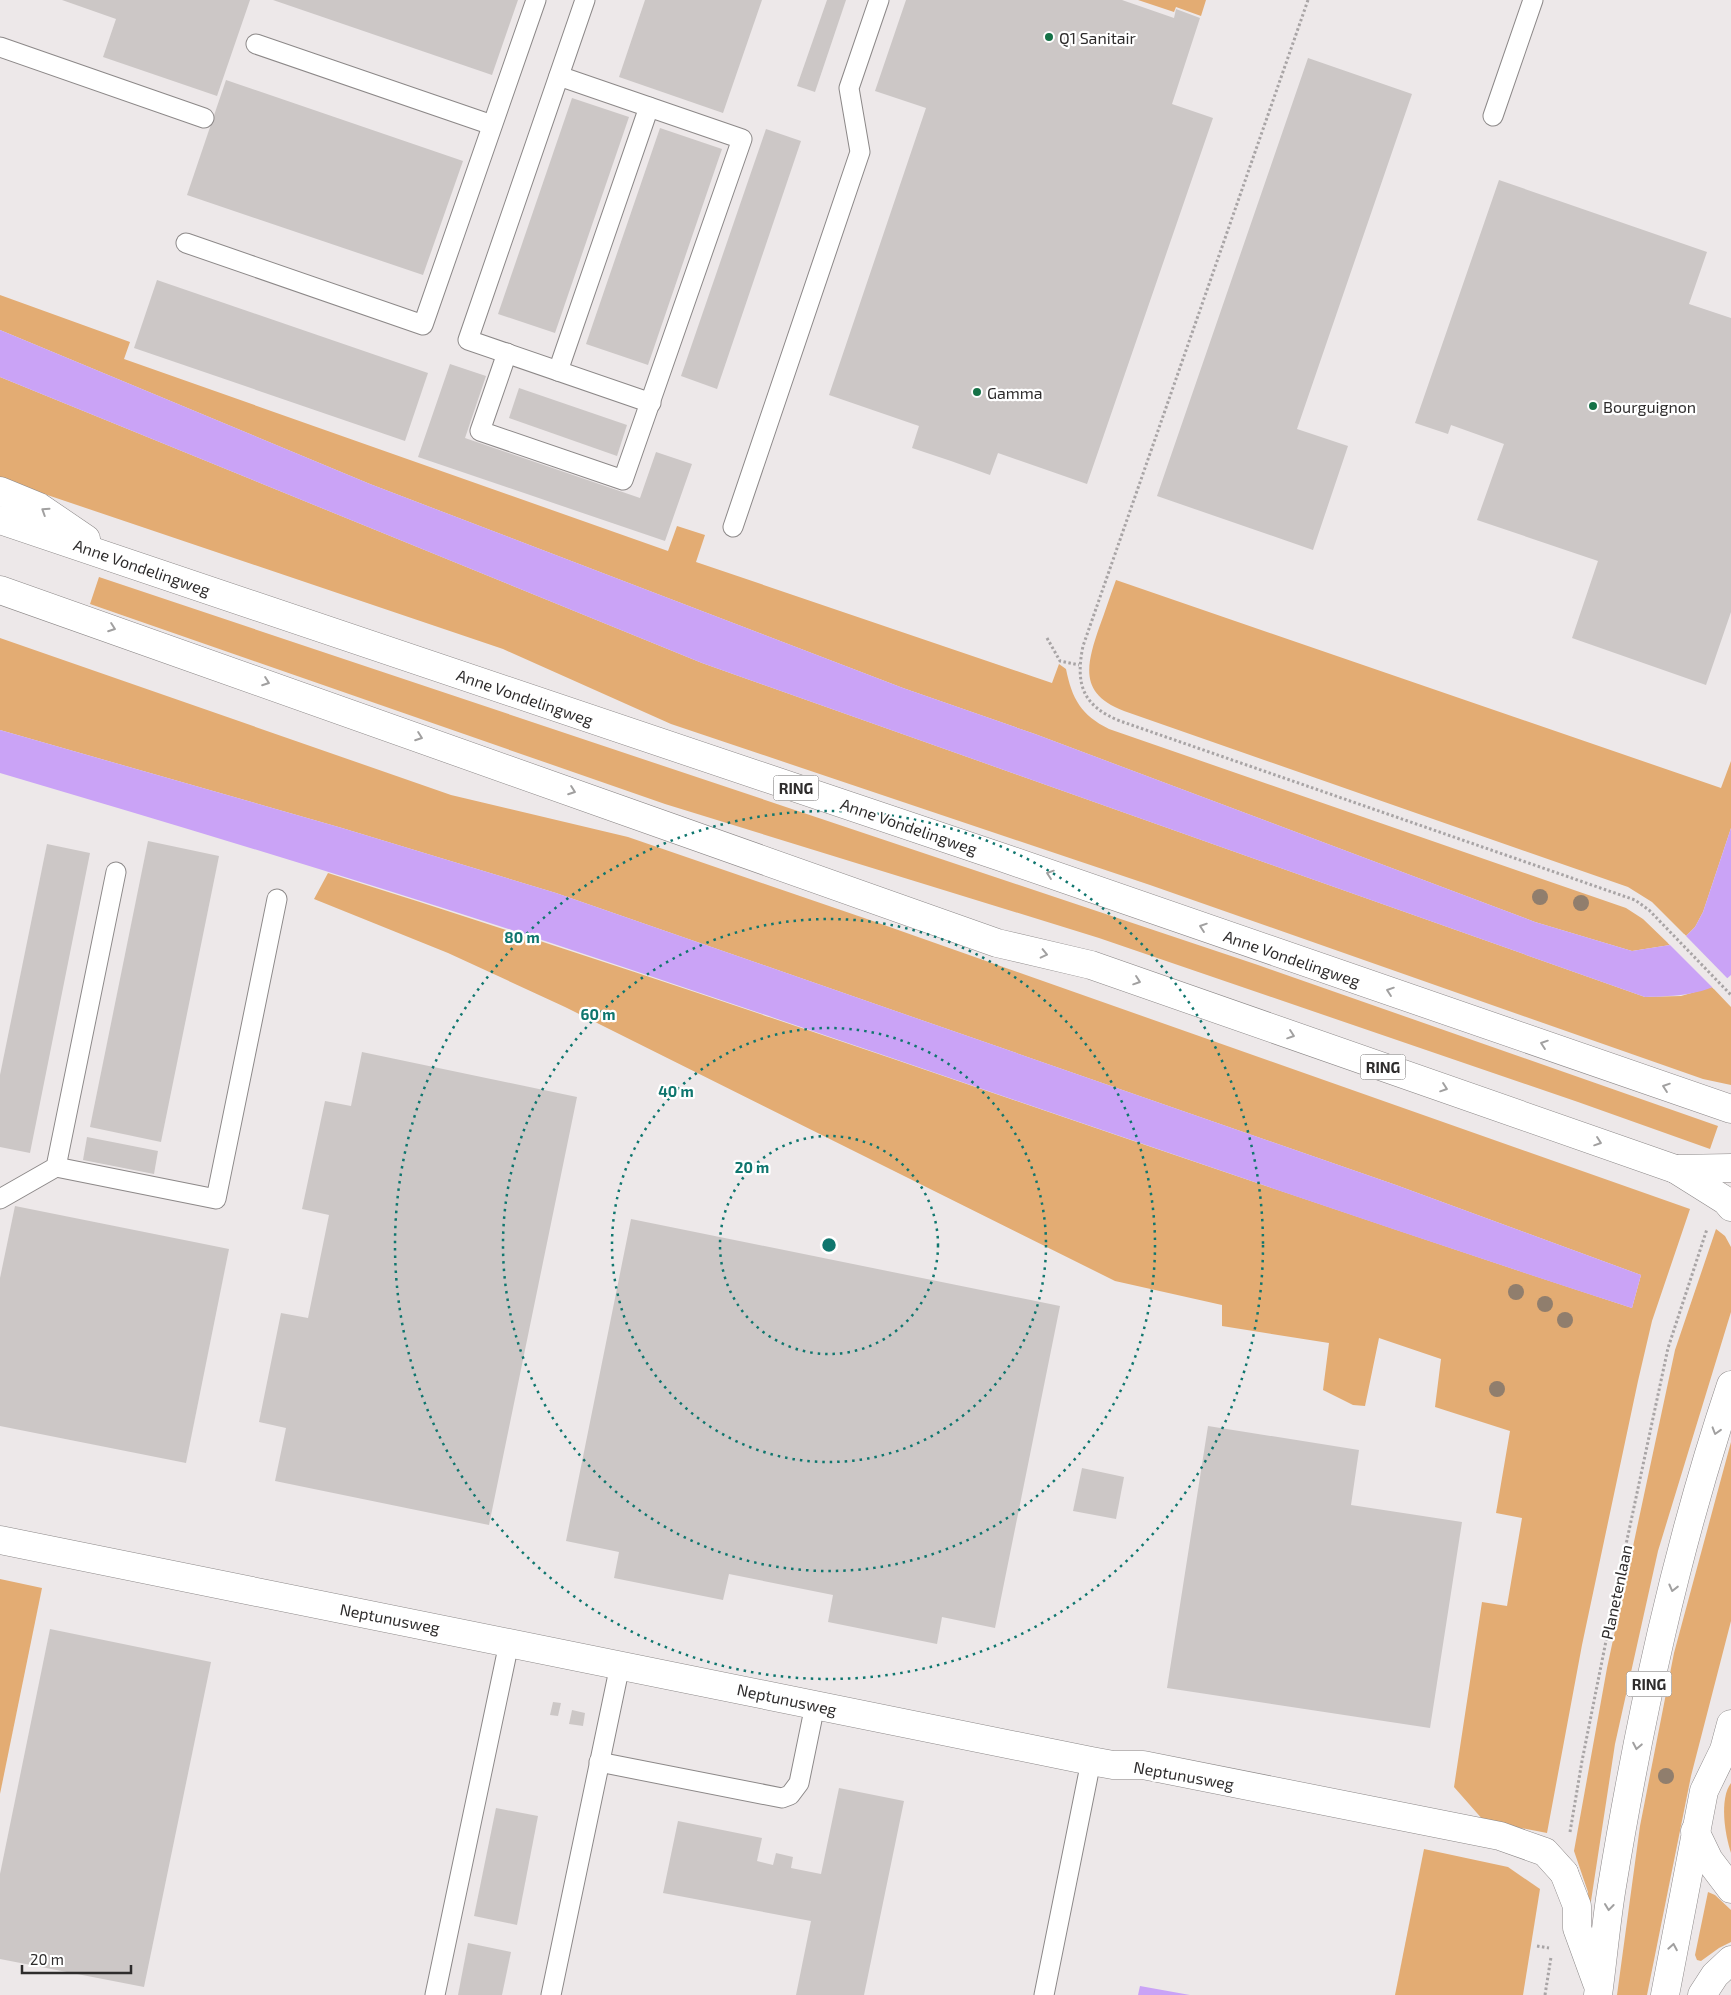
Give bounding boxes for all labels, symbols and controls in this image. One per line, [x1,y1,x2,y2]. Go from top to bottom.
place label: Q1 Sanitair [1059,28,1137,48]
marker: Q1 Sanitair [1043,31,1055,43]
place label: Gamma [987,383,1043,402]
marker: Gamma [971,386,983,398]
place label: Bourguignon [1603,397,1696,416]
marker: Bourguignon [1587,400,1599,412]
one-way arrow [41,508,50,518]
street label: Anne Vondelingweg [71,535,213,599]
one-way arrow [108,622,116,632]
street label: Anne Vondelingweg [454,665,596,729]
one-way arrow [261,676,269,686]
one-way arrow [414,731,422,741]
road number: RING [774,776,818,800]
one-way arrow [567,785,575,795]
street label: Anne Vondelingweg [838,794,980,858]
one-way arrow [1046,870,1055,880]
one-way arrow [1200,923,1208,933]
street label: Anne Vondelingweg [1221,926,1363,990]
text: 80 m [504,928,540,946]
one-way arrow [1039,948,1048,959]
one-way arrow [1133,975,1141,985]
one-way arrow [1386,987,1395,997]
text: 60 m [581,1005,615,1023]
one-way arrow [1286,1029,1295,1039]
one-way arrow [1540,1040,1548,1050]
road number: RING [1360,1054,1406,1080]
text: 40 m [658,1082,694,1100]
one-way arrow [1440,1082,1448,1092]
one-way arrow [1662,1083,1671,1093]
one-way arrow [1593,1136,1601,1146]
text: 20 m [735,1158,769,1176]
centre of rings [820,1236,838,1254]
one-way arrow [1711,1427,1721,1435]
street label: Planetenlaan [1597,1543,1635,1641]
one-way arrow [1668,1584,1679,1593]
street label: Neptunusweg [338,1599,442,1637]
road number: RING [1626,1672,1672,1696]
street label: Neptunusweg [735,1679,839,1719]
one-way arrow [1632,1742,1643,1751]
street label: Neptunusweg [1132,1757,1236,1793]
one-way arrow [1604,1903,1615,1911]
scale bar [22,1942,131,1974]
one-way arrow [1667,1943,1677,1951]
text: 20 m [30,1950,64,1968]

